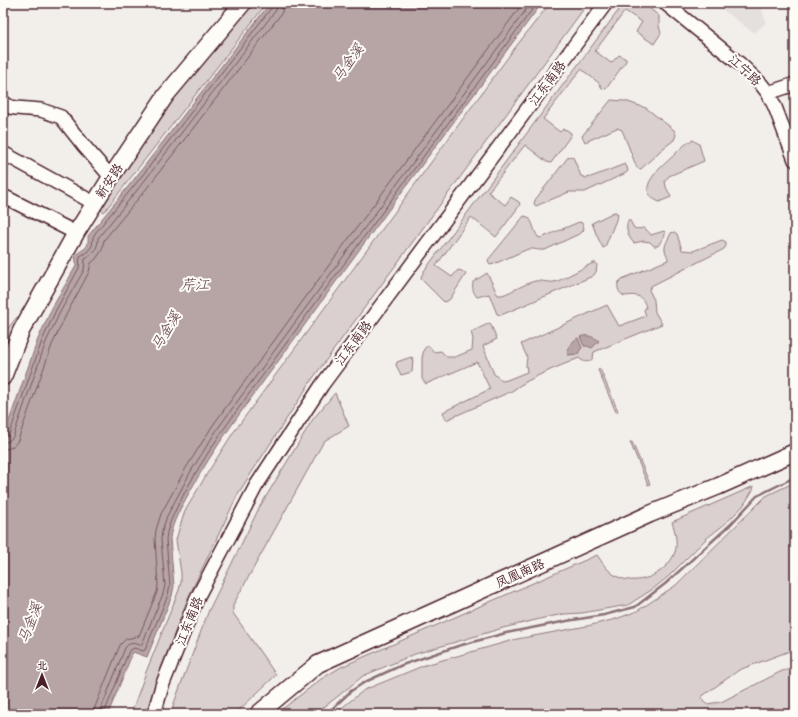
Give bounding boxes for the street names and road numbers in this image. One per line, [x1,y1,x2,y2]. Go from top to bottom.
street label: 江宁路 [726,51,764,89]
street label: 江东南路 [525,58,569,108]
street label: 新安路 [92,161,126,201]
street label: 江东南路 [331,318,375,368]
street label: 凤凰南路 [493,556,547,590]
street label: 江东南路 [172,594,206,648]

